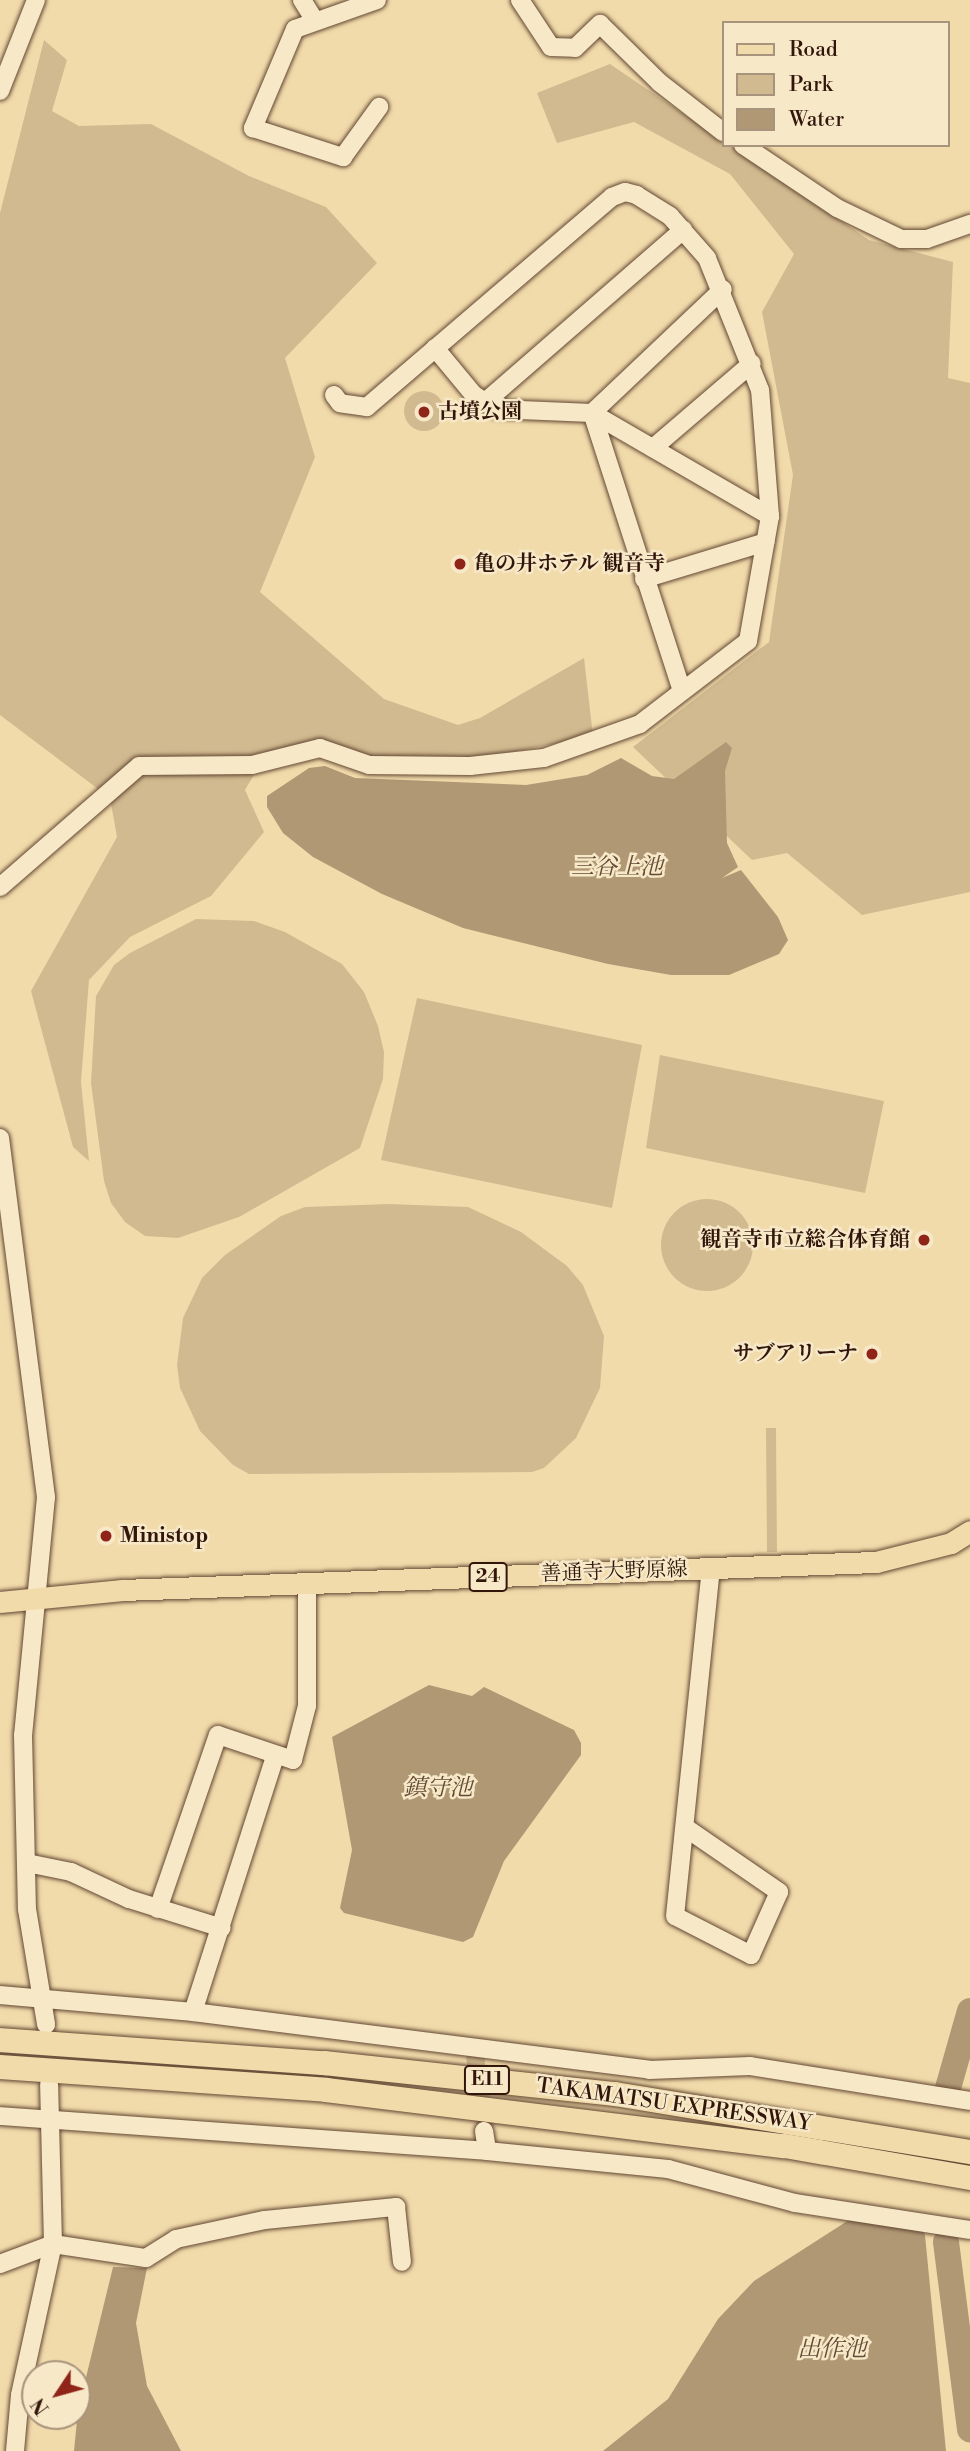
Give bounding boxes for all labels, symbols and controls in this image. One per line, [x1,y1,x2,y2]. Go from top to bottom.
legend [722,21,949,147]
text: Road [789,37,838,63]
text: Park [789,72,833,98]
text: Water [789,107,844,133]
place label: 古墳公園 [438,399,522,425]
marker: 古墳公園 [416,404,432,420]
place label: 亀の井ホテル 観音寺 [474,551,666,577]
marker: 亀の井ホテル 観音寺 [452,556,468,572]
water label: 三谷上池 [571,853,663,881]
place label: 観音寺市立総合体育館 [700,1227,910,1253]
marker: 観音寺市立総合体育館 [916,1232,932,1248]
place label: サブアリーナ [732,1341,858,1367]
marker: サブアリーナ [864,1346,880,1362]
place label: Ministop [120,1523,208,1549]
marker: Ministop [98,1528,114,1544]
street label: 善通寺大野原線 [540,1557,688,1587]
road number: 24 [467,1562,509,1592]
water label: 鎮守池 [404,1774,472,1802]
road number: E11 [462,2064,512,2096]
street label: TAKAMATSU EXPRESSWAY [535,2073,813,2137]
water label: 出作池 [798,2335,866,2363]
north arrow [21,2360,91,2430]
text: N [27,2393,55,2419]

